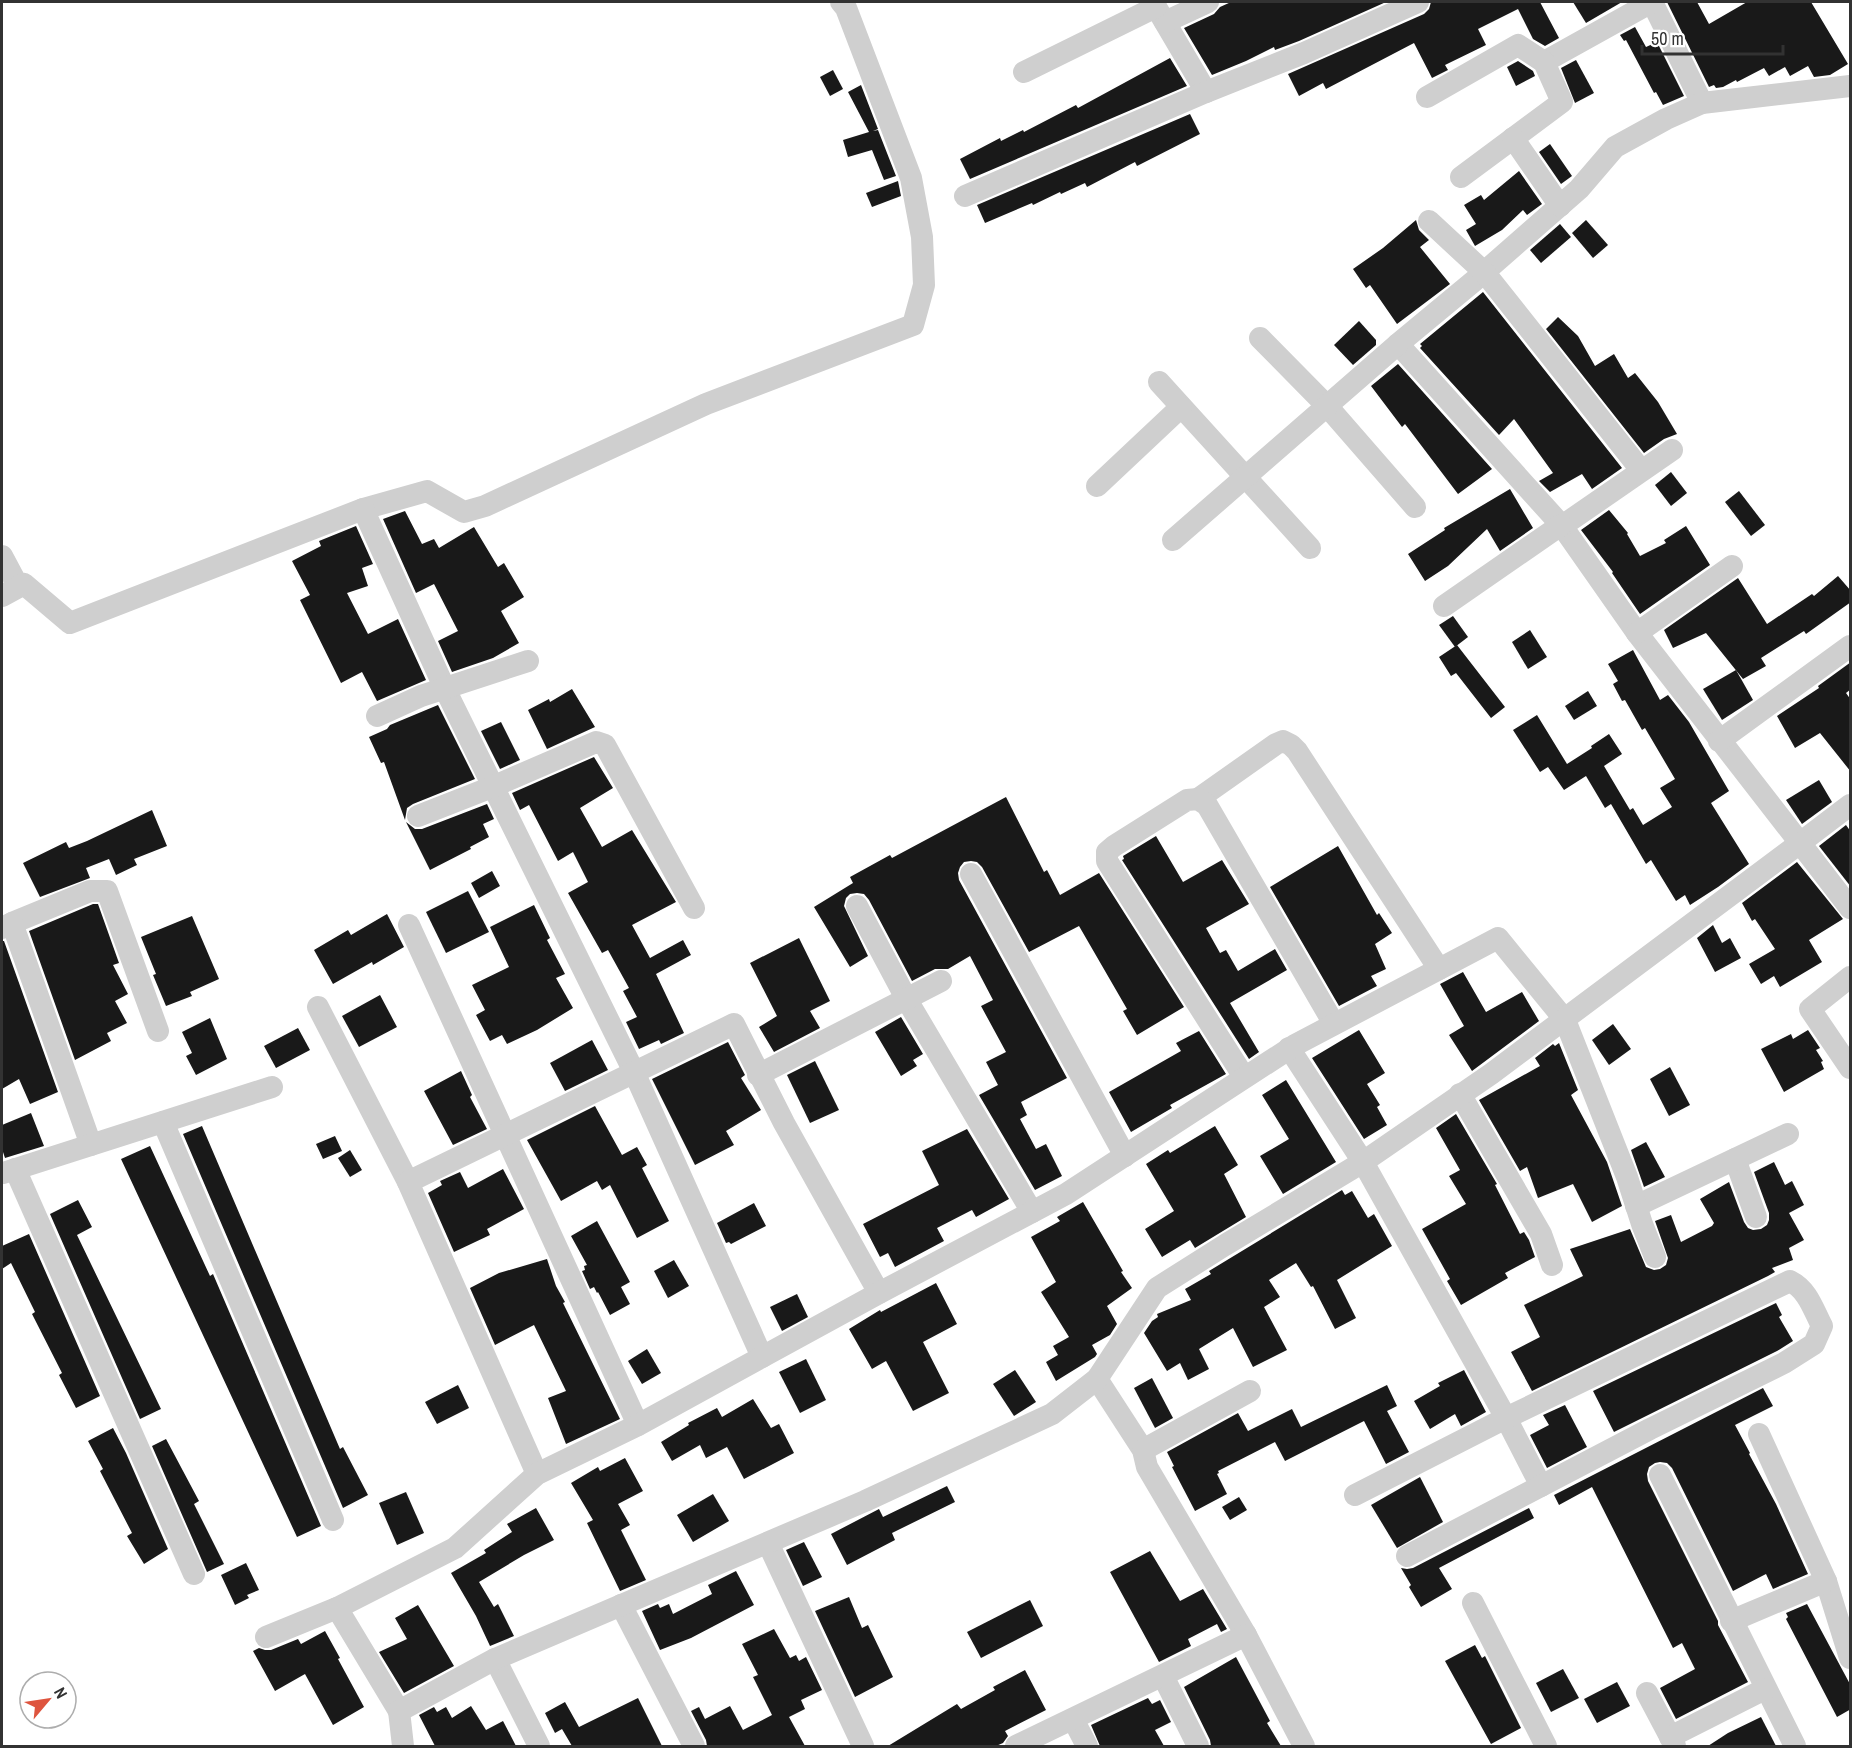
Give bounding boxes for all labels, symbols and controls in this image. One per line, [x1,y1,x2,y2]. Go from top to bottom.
scale bar [1642,18,1783,56]
text: 50 m [1651,26,1684,51]
north arrow [18,1670,78,1730]
text: N [49,1683,73,1702]

